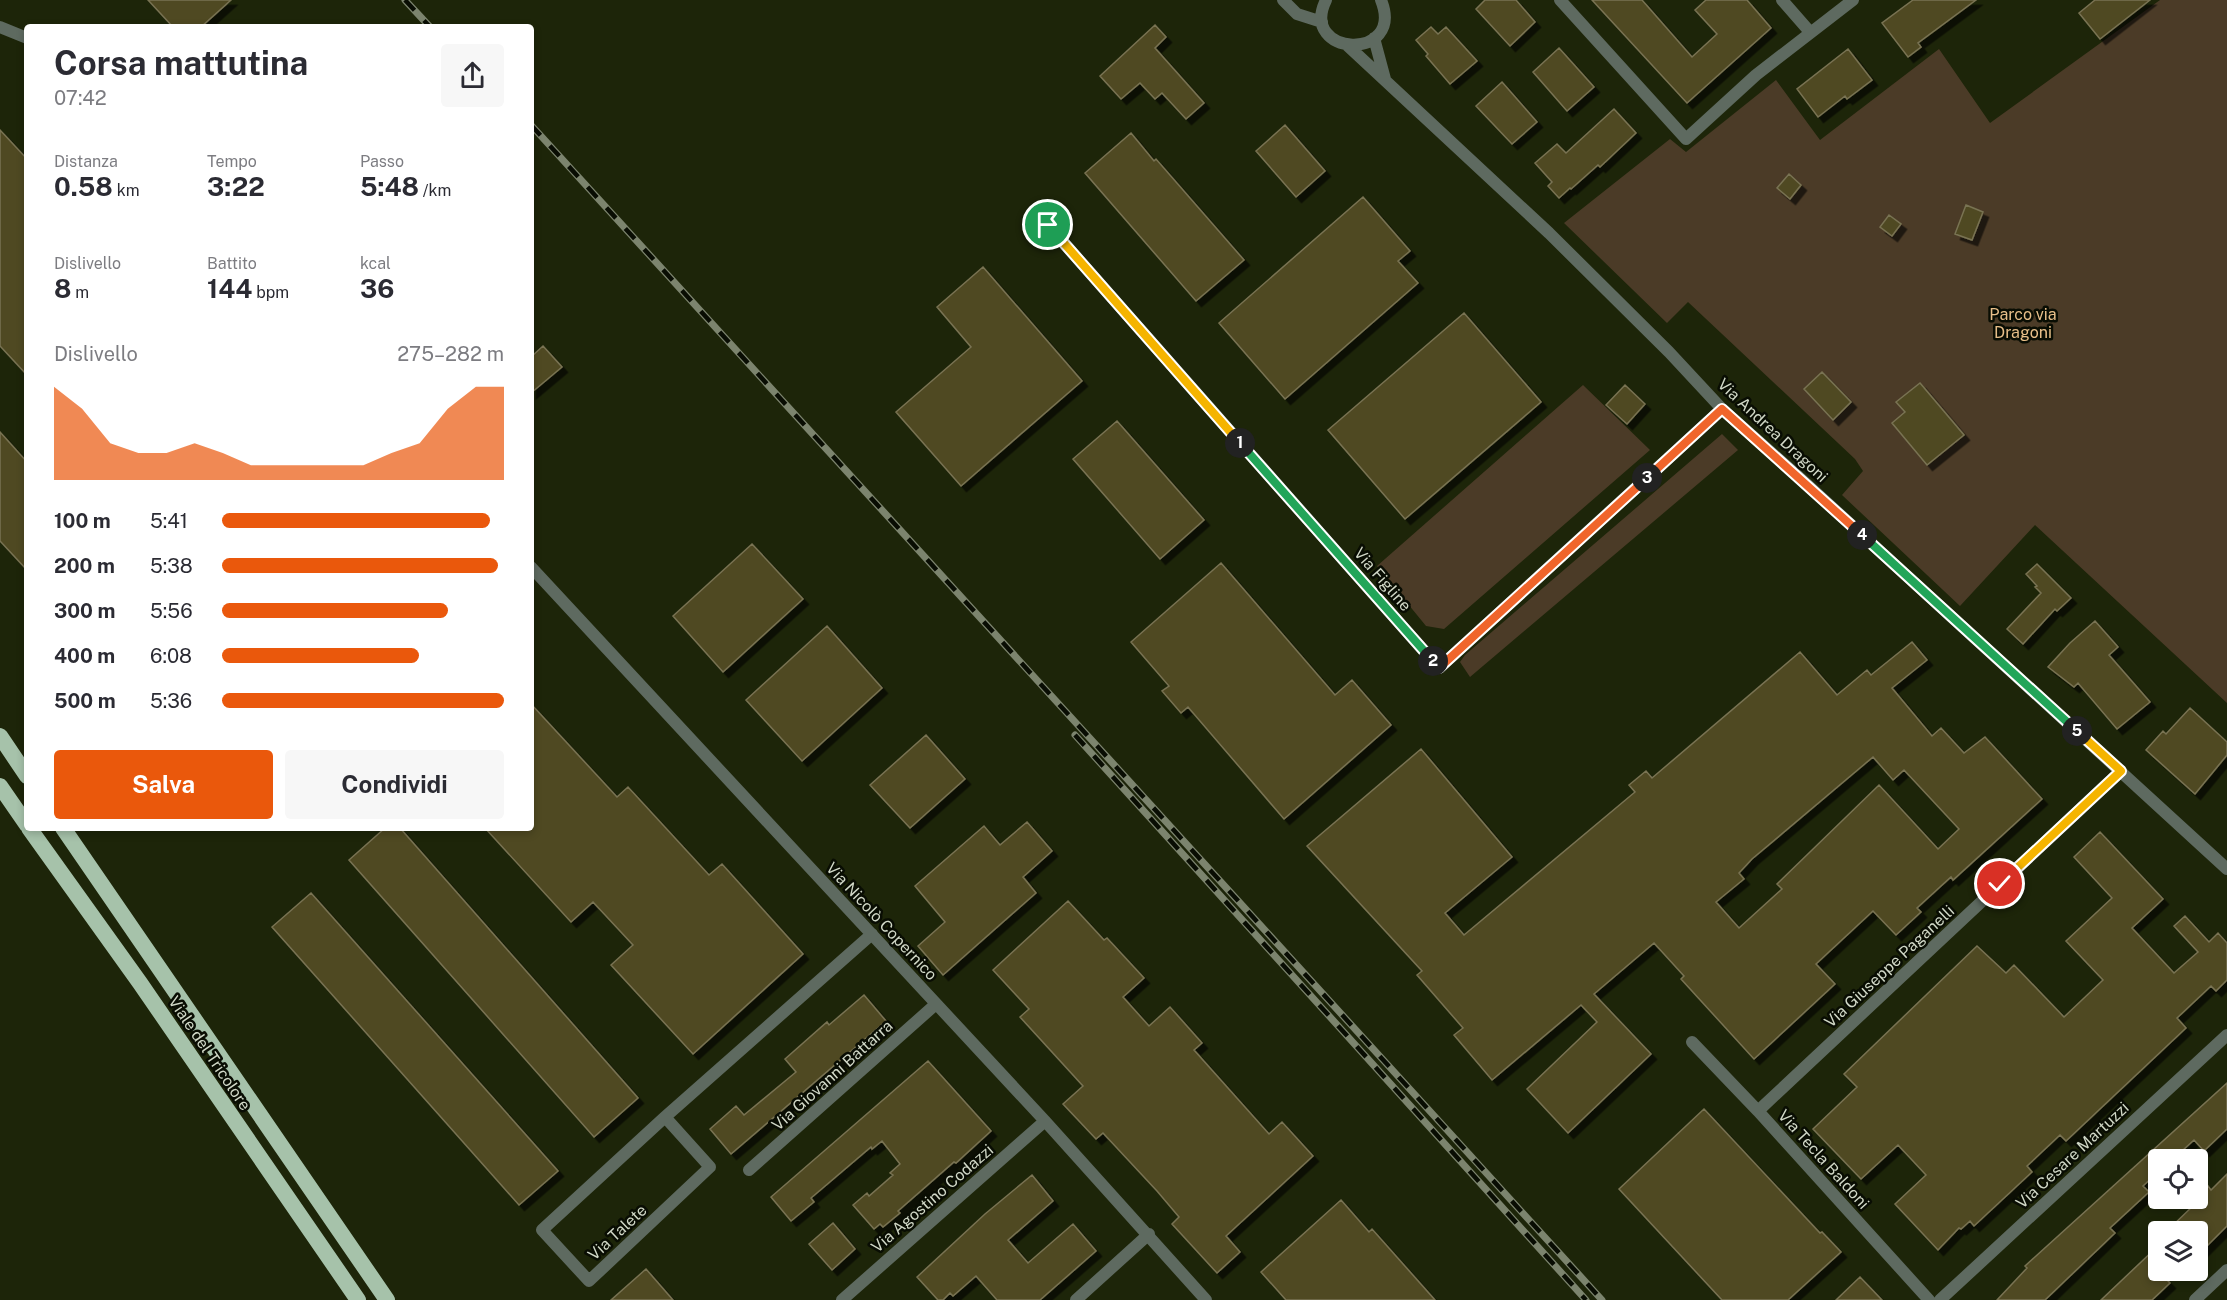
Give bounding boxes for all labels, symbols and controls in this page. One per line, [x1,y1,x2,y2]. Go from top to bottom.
text: Corsa mattutina [54,44,308,82]
button: share [441,44,504,107]
text: 07:42 [54,86,107,110]
text: Distanza [54,152,118,171]
text: Tempo [207,152,257,171]
text: Passo [360,152,404,171]
text: 0.58 [54,171,113,202]
text: 3:22 [207,171,265,202]
text: 5:48 [360,171,419,202]
text: km [113,181,139,200]
text: /km [419,181,451,200]
pin [1022,199,1073,250]
icon: arrive [1031,208,1064,241]
text: Dislivello [54,254,121,273]
text: Battito [207,254,257,273]
text: kcal [360,254,391,273]
text: 8 [54,273,71,304]
text: 144 [207,273,252,304]
text: 36 [360,273,394,304]
text: m [71,283,89,302]
text: bpm [252,283,289,302]
park label: Parco via Dragoni [1989,305,2057,342]
text: Dislivello [54,342,138,366]
text: 275–282 m [397,342,504,366]
street label: Via Andrea Dragoni [1714,375,1832,486]
pin: 1 [1225,428,1255,458]
text: 1 [1237,433,1243,452]
pin: 3 [1632,463,1662,493]
text: 3 [1642,468,1652,487]
text: 100 m [54,509,111,533]
text: 5:41 [150,509,188,533]
pin: 4 [1847,520,1877,550]
text: 4 [1857,525,1867,544]
street label: Via Figline [1350,544,1415,615]
text: 200 m [54,554,115,578]
text: 5:38 [150,554,193,578]
text: 300 m [54,599,115,623]
text: 5:56 [150,599,193,623]
text: 400 m [54,644,115,668]
text: 6:08 [150,644,192,668]
pin: 2 [1418,646,1448,676]
text: 2 [1428,651,1438,670]
text: 500 m [54,689,116,713]
text: 5:36 [150,689,192,713]
pin: 5 [2062,716,2092,746]
text: 5 [2072,721,2082,740]
button: Salva [54,750,273,819]
button: Condividi [285,750,504,819]
street label: Via Nicolò Copernico [822,858,941,984]
pin [1974,858,2025,909]
icon: check [1983,867,2016,900]
street label: Via Giuseppe Paganelli [1820,901,1958,1031]
street label: Viale del Tricolore [164,993,255,1114]
street label: Via Giovanni Battarra [768,1016,897,1135]
street label: Via Cesare Martuzzi [2012,1098,2133,1213]
street label: Via Tecla Baldoni [1774,1106,1873,1213]
street label: Via Agostino Codazzi [867,1140,997,1257]
map controls [2148,1149,2208,1281]
button: locate [2148,1149,2208,1209]
street label: Via Talete [584,1200,651,1264]
button: layers [2148,1221,2208,1281]

